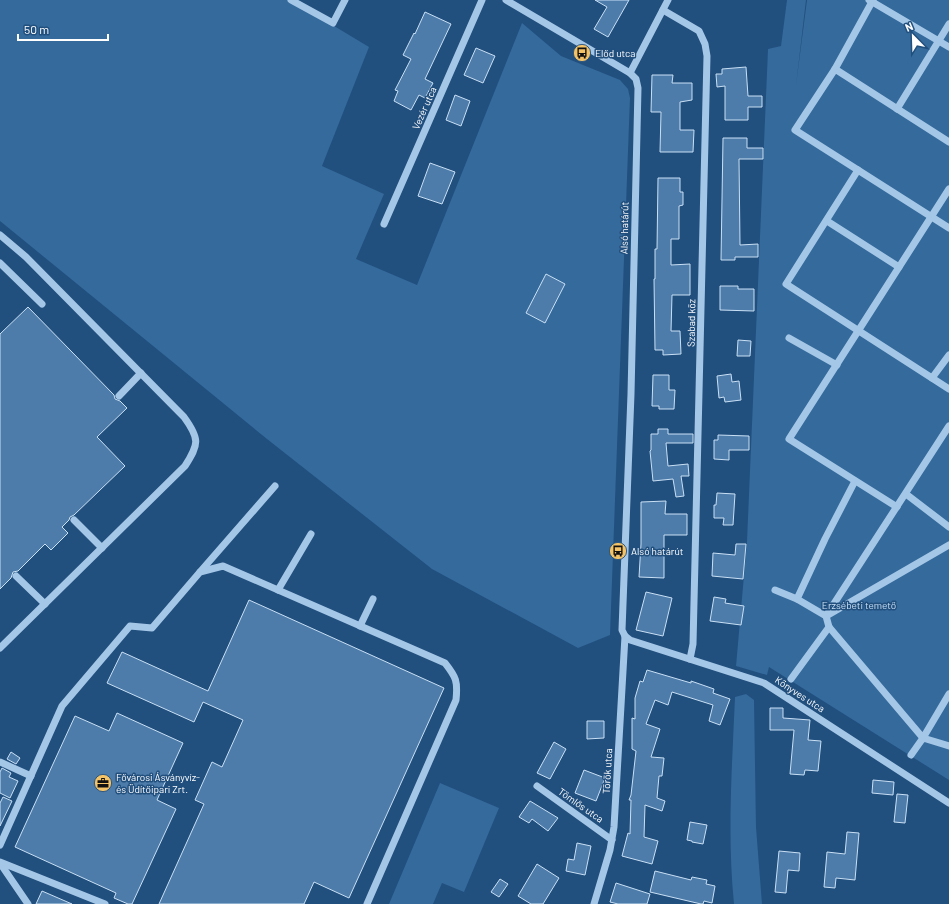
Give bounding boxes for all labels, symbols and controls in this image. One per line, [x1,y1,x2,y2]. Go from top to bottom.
scale bar [18,16,108,42]
north arrow [893,16,933,56]
text: N [903,19,915,34]
text: 50 m [24,22,49,36]
bus stop icon: Előd utca [572,43,592,63]
place label: Előd utca [595,47,635,59]
street label: Vezér utca [409,85,439,131]
street label: Alsó határút [618,201,630,254]
street label: Szabad köz [685,298,697,347]
bus stop icon: Alsó határút [608,541,628,561]
place label: Alsó határút [631,545,684,557]
park label: Erzsébeti temető [822,599,896,611]
street label: Könyves utca [773,673,827,715]
street label: Török utca [600,748,614,794]
place label: Fővárosi Ásványvíz- és Üdítőipari Zrt. [116,771,200,795]
office icon: Fővárosi Ásványvíz- és Üdítőipari Zrt. [93,773,113,793]
street label: Tömlős utca [556,785,606,825]

